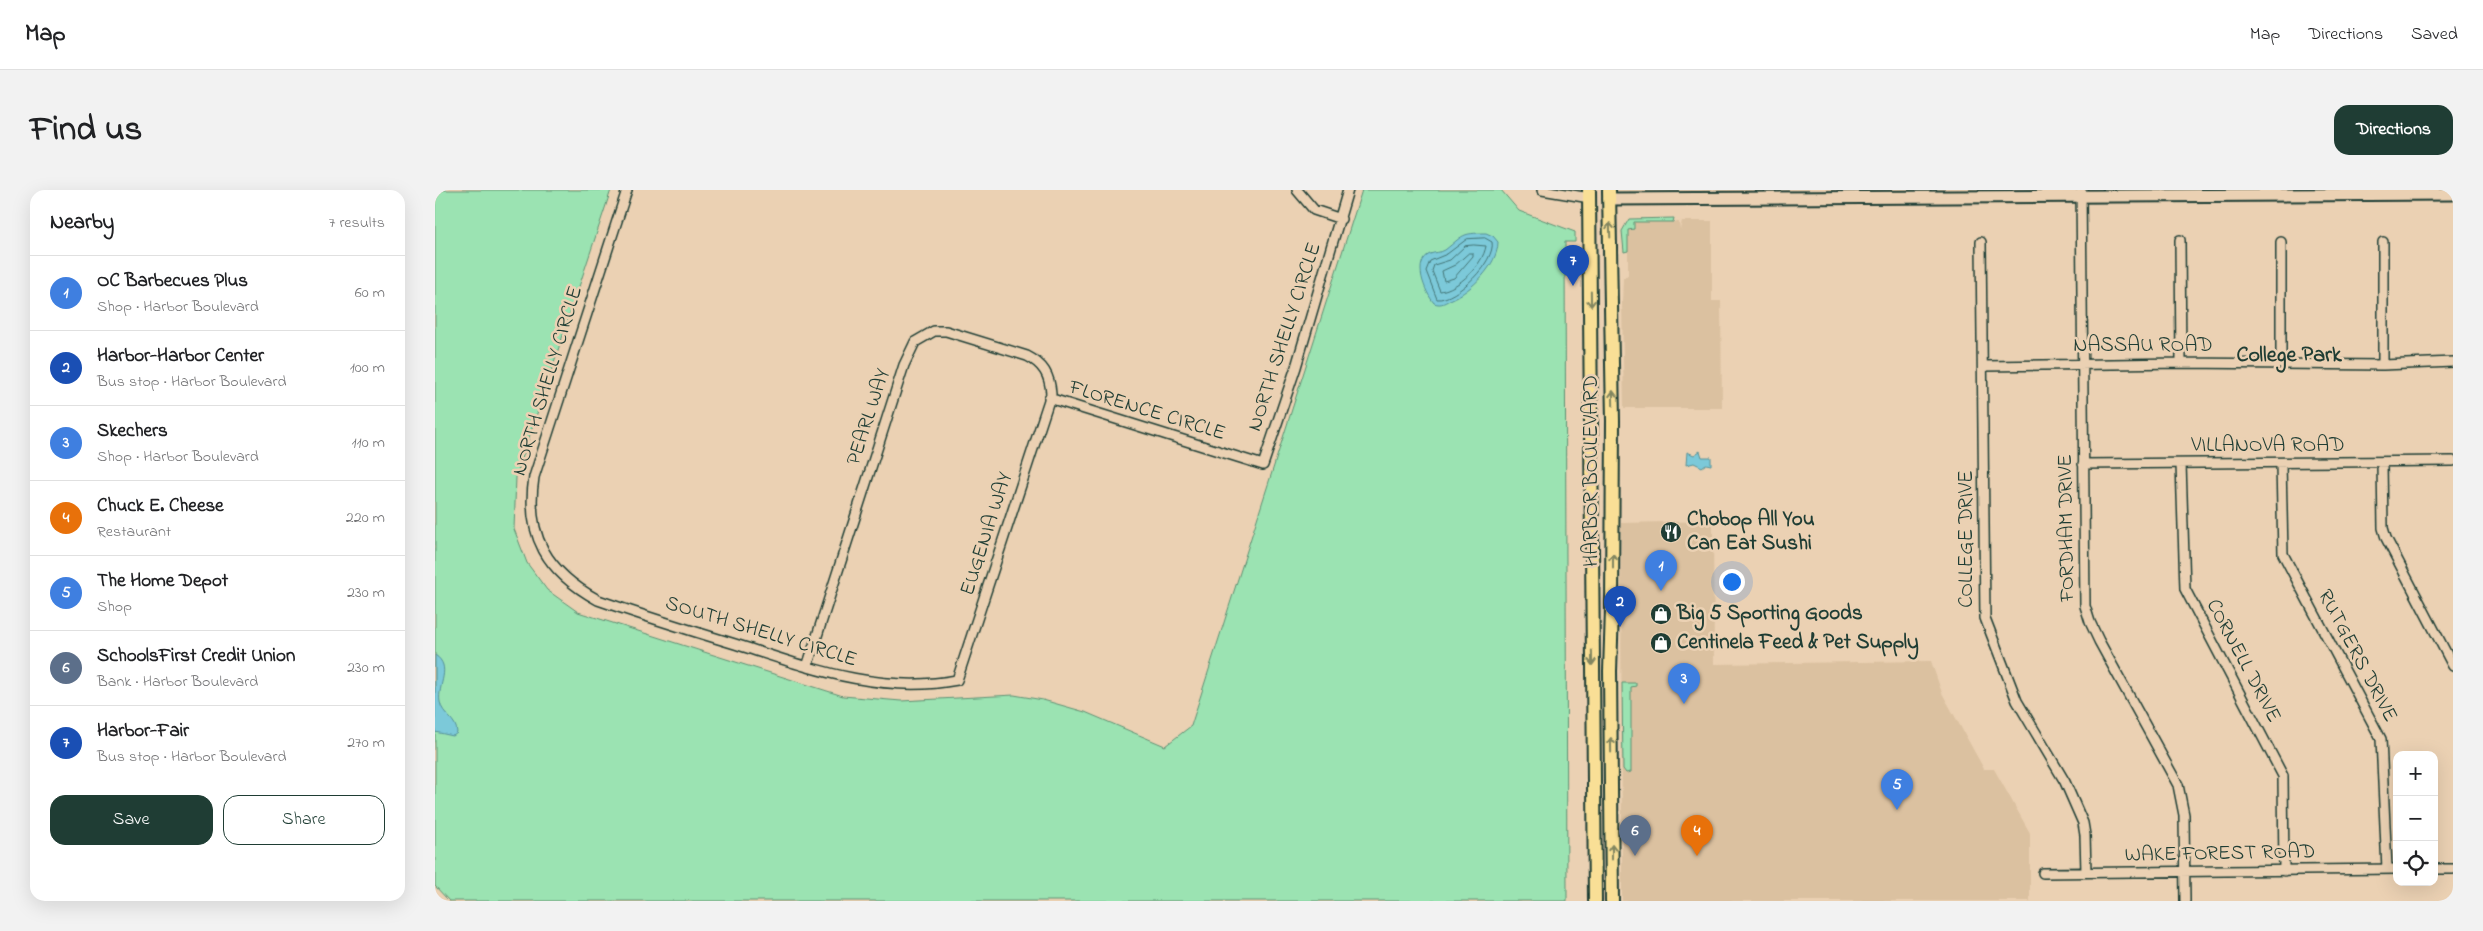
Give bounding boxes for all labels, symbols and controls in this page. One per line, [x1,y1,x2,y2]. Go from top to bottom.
text: Map [25,17,66,52]
text: Map [2250,22,2280,48]
text: Directions [2308,22,2383,48]
text: Saved [2411,22,2458,48]
text: Find us [30,105,142,156]
button: Directions [2334,105,2453,155]
text: Nearby [50,208,114,238]
text: 7 results [329,211,385,235]
one-way arrow [1605,222,1615,238]
street label: NORTH SHELLY CIRCLE [1240,239,1330,435]
pin: 7 [1557,245,1589,286]
text: OC Barbecues Plus [97,268,248,295]
text: 1 [63,281,69,305]
text: 60 m [355,281,385,305]
street label: NORTH SHELLY CIRCLE [505,282,591,480]
one-way arrow [1586,290,1596,307]
text: Shop · Harbor Boulevard [97,295,259,319]
street label: NASSAU ROAD [2073,331,2213,361]
district label: College Park [2236,340,2343,373]
text: Harbor-Harbor Center [97,343,264,370]
text: 2 [62,356,70,380]
text: 100 m [350,356,385,380]
street label: PEARL WAY [839,364,899,469]
text: Bus stop · Harbor Boulevard [97,370,286,394]
street label: FLORENCE CIRCLE [1064,373,1229,449]
street label: HARBOR BOULEVARD [1577,375,1607,567]
one-way arrow [1608,391,1618,407]
text: Skechers [97,418,168,445]
text: 3 [63,431,69,455]
text: 110 m [351,431,385,455]
street label: VILLANOVA ROAD [2190,431,2345,461]
text: Shop · Harbor Boulevard [97,445,259,469]
street label: FORDHAM DRIVE [2051,454,2083,603]
street label: EUGENIA WAY [953,468,1021,600]
street label: COLLEGE DRIVE [1952,470,1982,608]
text: Chuck E. Cheese [97,493,224,520]
place label: Chobop All You Can Eat Sushi [1687,505,1815,559]
text: 4 [63,506,69,530]
text: 220 m [346,506,385,530]
text: Restaurant [97,520,171,544]
restaurant icon: Chobop All You Can Eat Sushi [1659,520,1683,544]
pin: 1 [1645,550,1677,591]
one-way arrow [1608,553,1618,570]
text: The Home Depot [97,568,228,595]
your location [1719,569,1745,595]
text: 5 [61,581,71,605]
text: 230 m [347,581,385,605]
street label: RUTGERS DRIVE [2309,584,2405,728]
pin: 2 [1604,586,1636,627]
street label: SOUTH SHELLY CIRCLE [661,589,861,675]
street label: CORNELL DRIVE [2198,594,2288,728]
text: Shop [97,595,132,619]
place label: Big 5 Sporting Goods [1676,599,1863,631]
shop icon: Big 5 Sporting Goods [1649,602,1673,626]
place label: Centinela Feed & Pet Supply [1677,628,1919,660]
shop icon: Centinela Feed & Pet Supply [1649,631,1673,655]
text: SchoolsFirst Credit Union [97,643,295,670]
one-way arrow [1587,650,1597,666]
text: 6 [62,656,70,680]
text: 230 m [347,656,385,680]
pin: 3 [1668,663,1700,704]
text: Bank · Harbor Boulevard [97,670,258,694]
text: Harbor-Fair [97,718,189,745]
text: 7 [63,731,69,755]
text: 270 m [347,731,385,755]
one-way arrow [1607,737,1616,753]
text: Bus stop · Harbor Boulevard [97,745,286,769]
map controls [2393,751,2438,886]
button: + [2393,751,2438,796]
pin: 5 [1881,769,1913,810]
button: Save [50,795,213,845]
button: Share [223,795,385,845]
button: − [2393,796,2438,841]
pin: 6 [1619,815,1651,856]
pin: 4 [1681,815,1713,856]
street label: WAKE FOREST ROAD [2124,837,2316,871]
button: locate [2393,841,2438,886]
one-way arrow [1607,845,1617,861]

